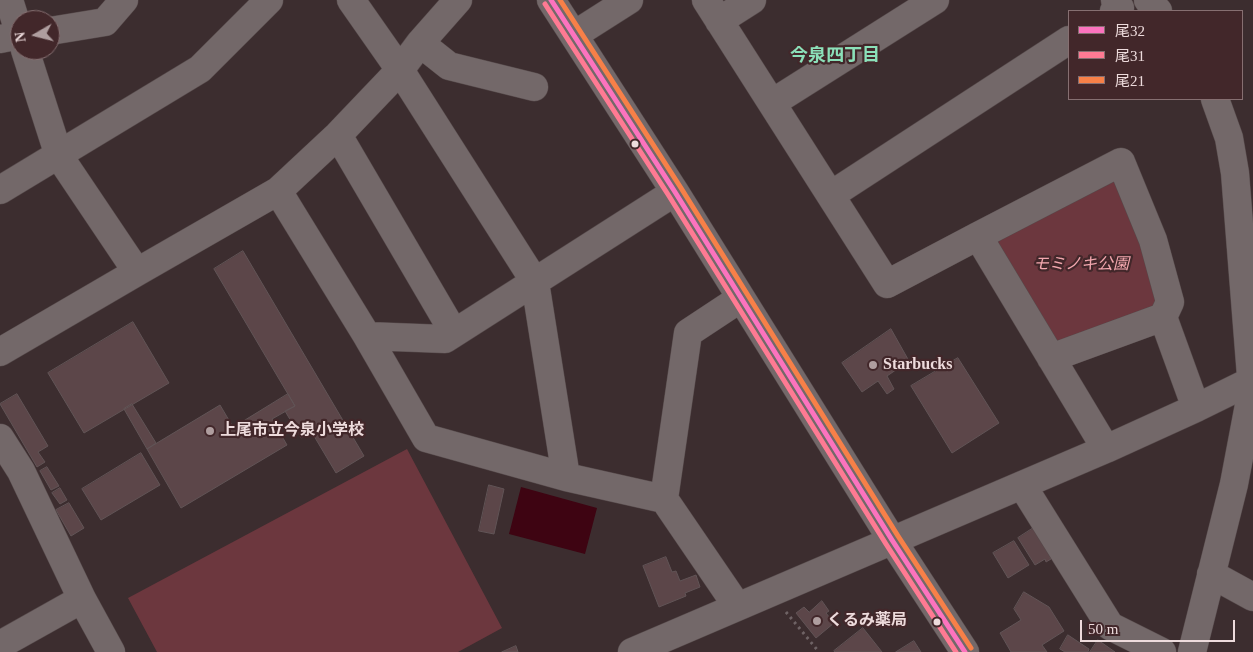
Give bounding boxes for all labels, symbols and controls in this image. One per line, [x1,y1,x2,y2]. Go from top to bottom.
north arrow [10,10,60,60]
legend [1068,10,1243,100]
text: 尾32 [1115,23,1145,39]
text: N [13,31,29,43]
district label: 今泉四丁目 [790,45,880,67]
text: 尾31 [1115,48,1145,64]
text: 尾21 [1115,73,1145,89]
unlabelled marker [630,139,640,149]
park label: モミノキ公園 [1033,255,1129,275]
place label: Starbucks [883,355,952,375]
marker: Starbucks [867,359,879,371]
place label: 上尾市立今泉小学校 [220,421,364,441]
marker: 上尾市立今泉小学校 [204,425,216,437]
scale bar [1083,610,1238,642]
place label: くるみ薬局 [827,611,907,631]
marker: くるみ薬局 [811,615,823,627]
unlabelled marker [932,617,942,627]
text: 50 m [1088,621,1118,637]

